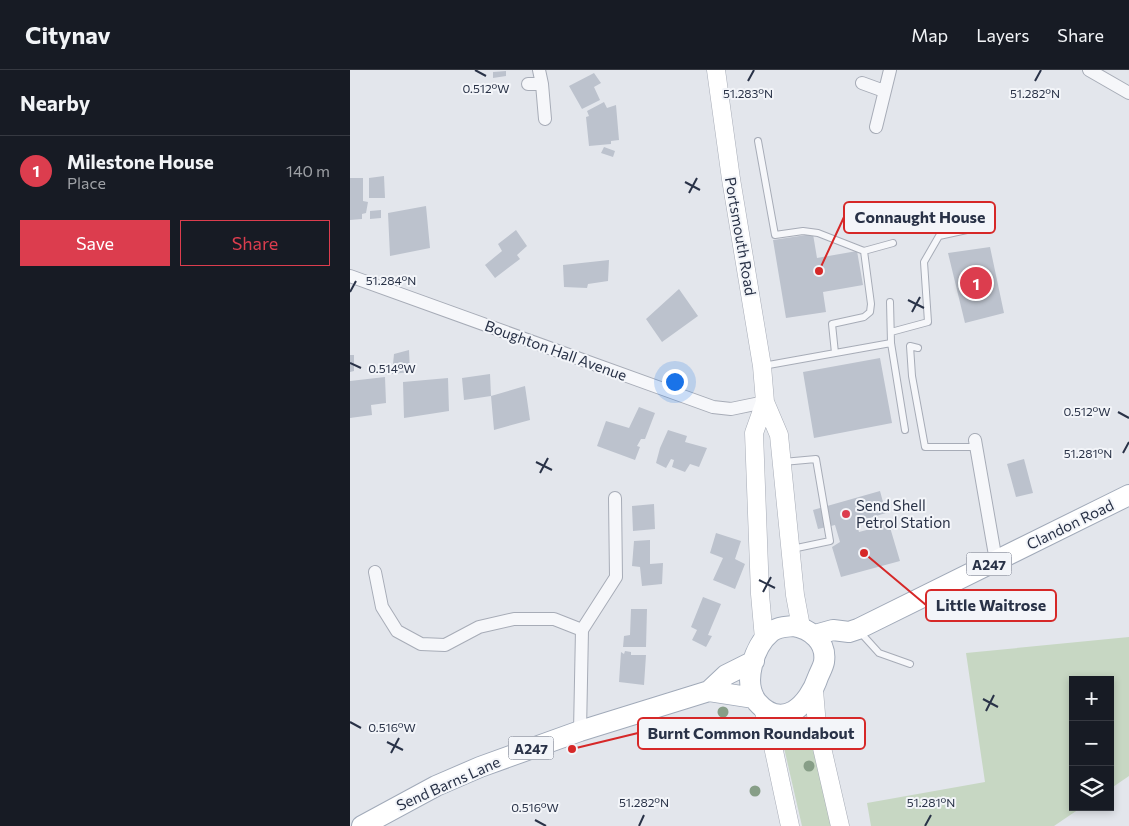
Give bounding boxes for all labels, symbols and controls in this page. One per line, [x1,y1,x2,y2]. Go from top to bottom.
text: Citynav [25,20,111,49]
text: Map [911,24,948,46]
text: Layers [976,24,1029,46]
text: Share [1057,24,1104,46]
text: 0.512°W [462,81,510,95]
text: 51.283°N [723,86,773,100]
text: 51.282°N [1010,86,1060,100]
text: Nearby [20,90,90,115]
text: Milestone House [67,150,214,173]
text: 1 [32,161,40,180]
text: 140 m [286,161,330,180]
text: Place [67,173,106,192]
street label: Portsmouth Road [722,175,760,297]
callout: Connaught House [844,202,995,233]
text: Connaught House [855,207,986,226]
button: Save [20,220,170,266]
button: Share [180,220,330,266]
pin: 1 [960,264,992,302]
text: 51.284°N [366,273,416,287]
street label: Boughton Hall Avenue [483,316,630,384]
text: 0.514°W [368,361,416,375]
your location [662,369,688,395]
text: 0.512°W [1063,404,1111,418]
text: 51.281°N [1064,446,1112,460]
street label: Clandon Road [1024,495,1116,553]
place label: Send Shell Petrol Station [856,496,951,531]
marker: Send Shell Petrol Station [840,508,852,520]
road number: A247 [966,552,1012,576]
callout: Little Waitrose [926,590,1056,621]
text: Little Waitrose [936,595,1046,614]
map controls [1069,676,1114,811]
button: + [1069,676,1114,721]
callout: Burnt Common Roundabout [638,718,865,749]
text: 0.516°W [368,720,416,734]
button: − [1069,721,1114,766]
text: Burnt Common Roundabout [648,723,855,742]
road number: A247 [508,736,554,760]
street label: Send Barns Lane [393,752,503,814]
button: layers [1069,766,1114,811]
text: 51.282°N [619,795,669,809]
text: 51.281°N [907,795,955,809]
text: 0.516°W [511,800,559,814]

